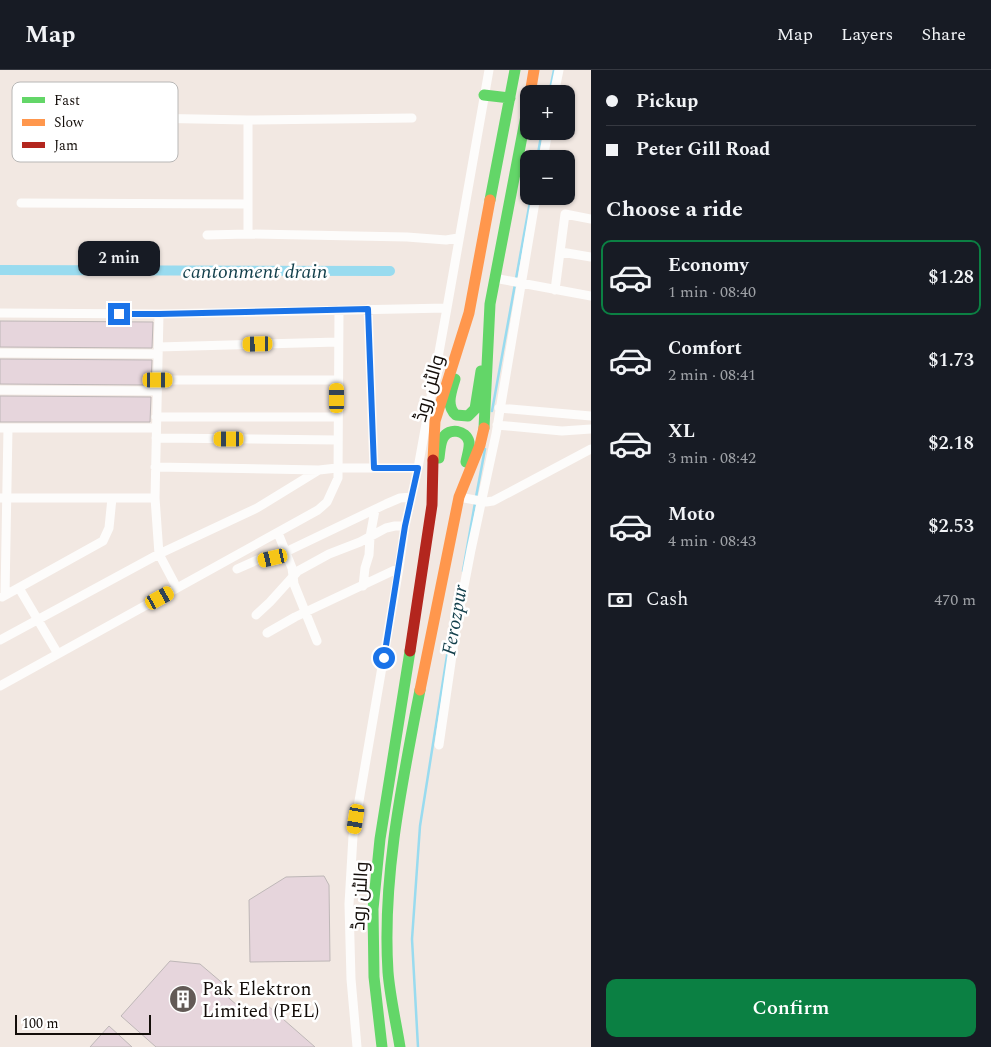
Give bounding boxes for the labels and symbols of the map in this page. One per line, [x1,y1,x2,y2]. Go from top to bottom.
legend [12,82,178,162]
text: Fast [54,90,80,111]
text: Slow [54,112,84,133]
text: Jam [54,135,78,156]
callout: 2 min [78,242,160,276]
water label: cantonment drain [182,257,328,287]
route end [108,303,130,325]
car [242,336,273,352]
street label: والٹن روڈ [406,351,453,425]
car [143,373,173,388]
car [329,383,344,413]
car [214,432,244,447]
car [256,547,289,569]
water label: Ferozpur [434,581,476,658]
car [143,584,176,612]
route start [373,647,395,669]
car [346,803,365,835]
street label: والٹن روڈ [344,861,377,931]
place label: Pak Elektron Limited (PEL) [202,975,319,1026]
building icon: Pak Elektron Limited (PEL) [168,984,198,1014]
scale bar [15,1012,151,1035]

